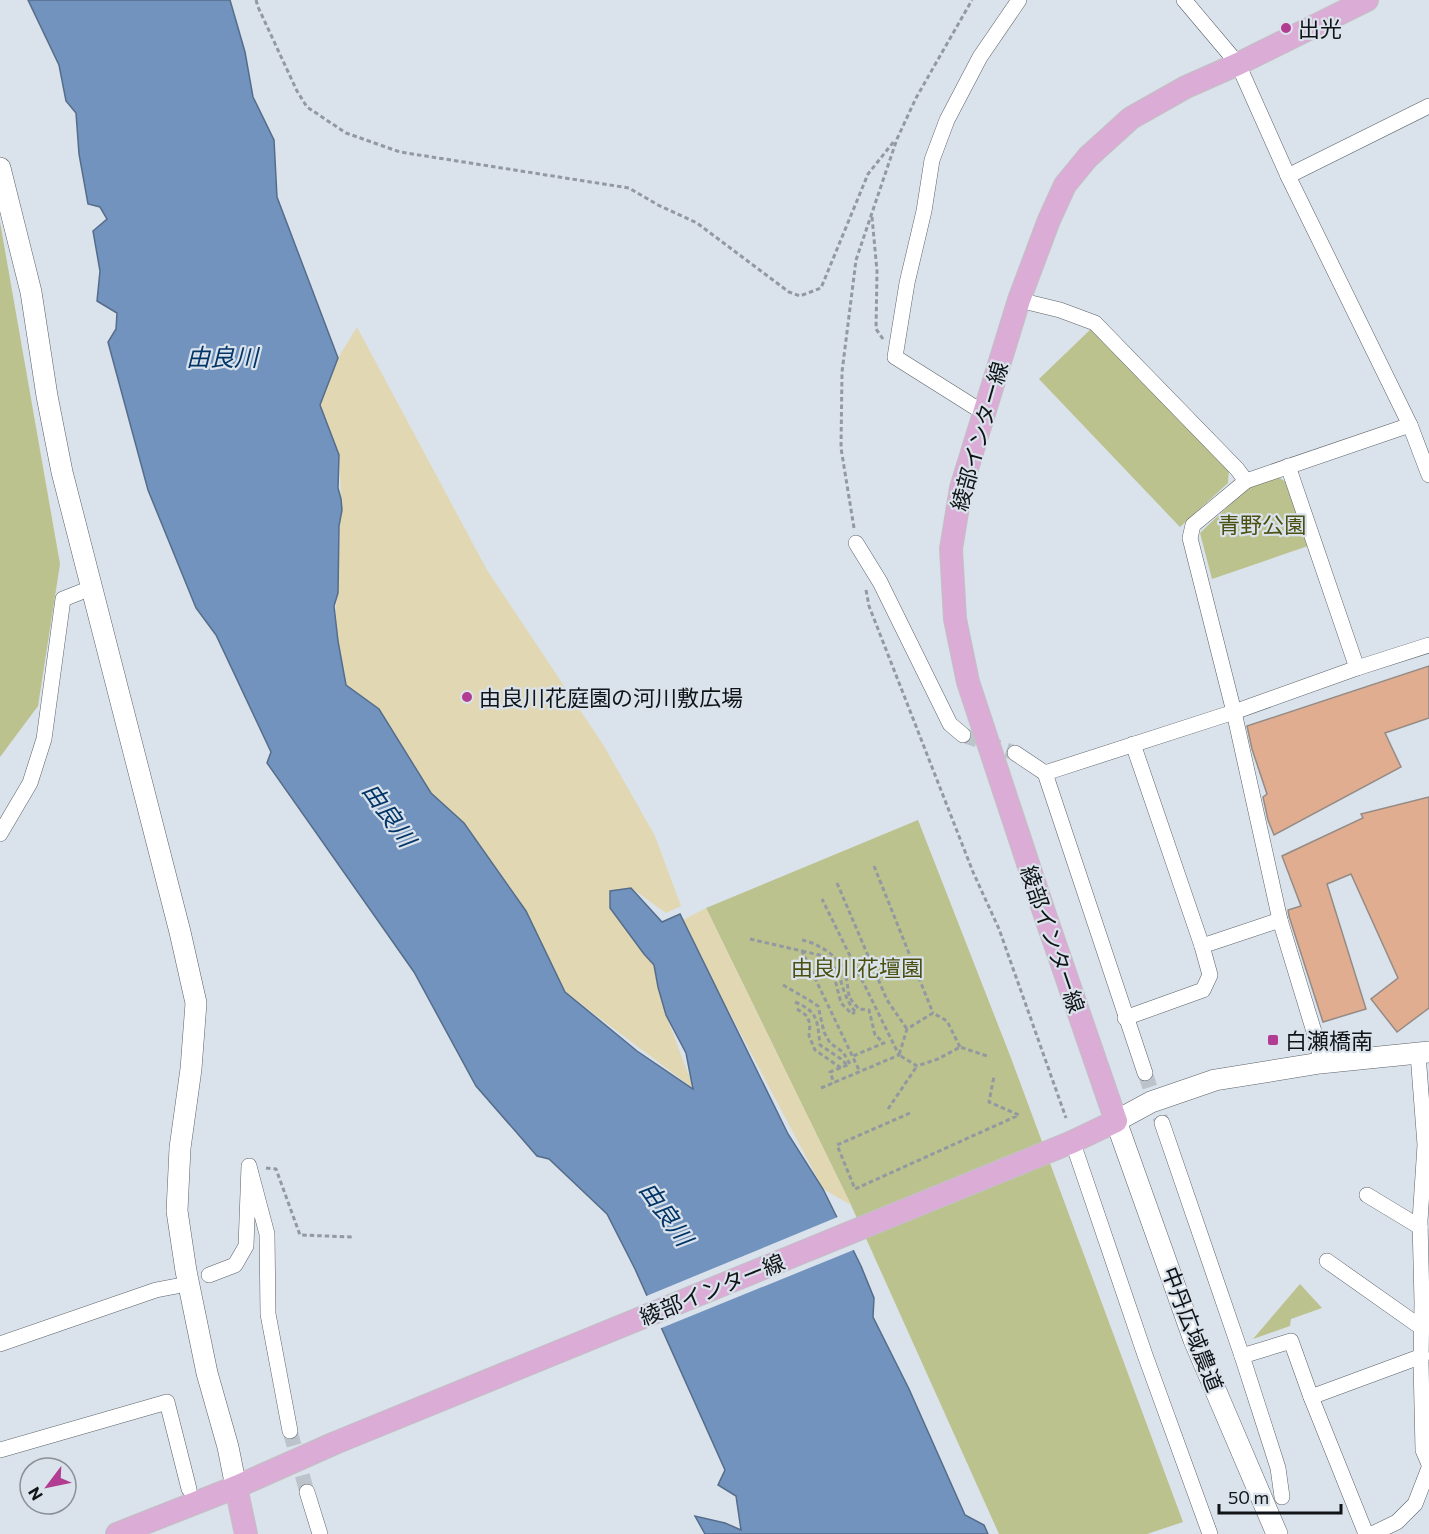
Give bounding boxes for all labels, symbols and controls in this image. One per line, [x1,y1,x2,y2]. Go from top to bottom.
place label: 出光 [1298,15,1342,42]
marker: 出光 [1279,21,1293,35]
water label: 由良川 [186,342,261,371]
street label: 綾部インター線 [945,358,1013,514]
park label: 青野公園 [1218,511,1306,538]
place label: 由良川花庭園の河川敷広場 [479,684,743,711]
marker: 由良川花庭園の河川敷広場 [460,690,474,704]
water label: 由良川 [357,776,424,854]
street label: 綾部インター線 [1015,862,1091,1016]
park label: 由良川花壇園 [791,954,923,981]
place label: 白瀬橋南 [1285,1027,1373,1054]
marker: 白瀬橋南 [1266,1033,1280,1047]
water label: 由良川 [634,1175,701,1253]
street label: 綾部インター線 [636,1248,788,1330]
street label: 中丹広域農道 [1157,1263,1229,1395]
north arrow [18,1456,78,1516]
scale bar [1219,1477,1340,1515]
text: N [24,1484,46,1504]
text: 50 m [1228,1486,1269,1508]

